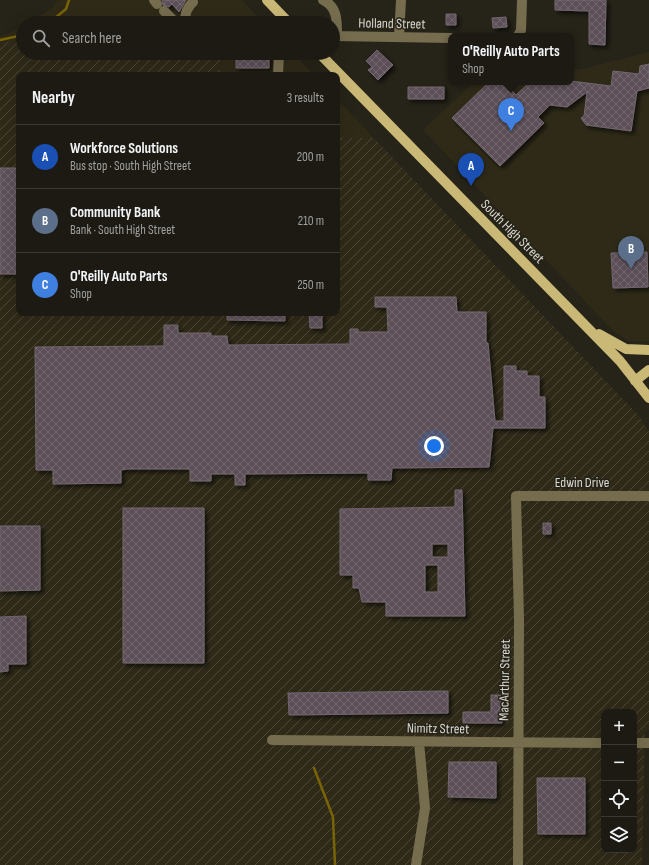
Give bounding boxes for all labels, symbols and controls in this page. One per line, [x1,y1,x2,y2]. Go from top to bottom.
street label: Holland Street [358,14,426,33]
search box [16,16,340,60]
icon: search [30,27,52,49]
text: Search here [62,29,122,48]
popup [448,33,574,85]
text: O'Reilly Auto Parts [462,42,560,61]
text: Shop [462,61,484,77]
text: Nearby [32,88,75,108]
text: 3 results [287,90,324,106]
pin: C [498,98,524,131]
text: Workforce Solutions [70,139,178,158]
text: A [42,149,48,165]
text: 200 m [297,149,324,165]
pin: A [458,153,484,186]
text: Bus stop · South High Street [70,158,191,174]
street label: South High Street [477,196,548,267]
text: Community Bank [70,203,160,222]
text: B [42,213,48,229]
text: 210 m [298,213,324,229]
text: Bank · South High Street [70,222,175,238]
pin: B [618,236,644,269]
text: O'Reilly Auto Parts [70,267,168,286]
text: C [42,277,48,293]
text: 250 m [297,277,324,293]
text: Shop [70,286,92,302]
your location [424,436,444,456]
street label: Edwin Drive [555,474,609,491]
street label: MacArthur Street [495,639,514,721]
map controls [601,709,637,853]
button: + [601,709,637,745]
street label: Nimitz Street [407,719,469,738]
button: − [601,745,637,781]
button: locate [601,781,637,817]
button: layers [601,817,637,853]

